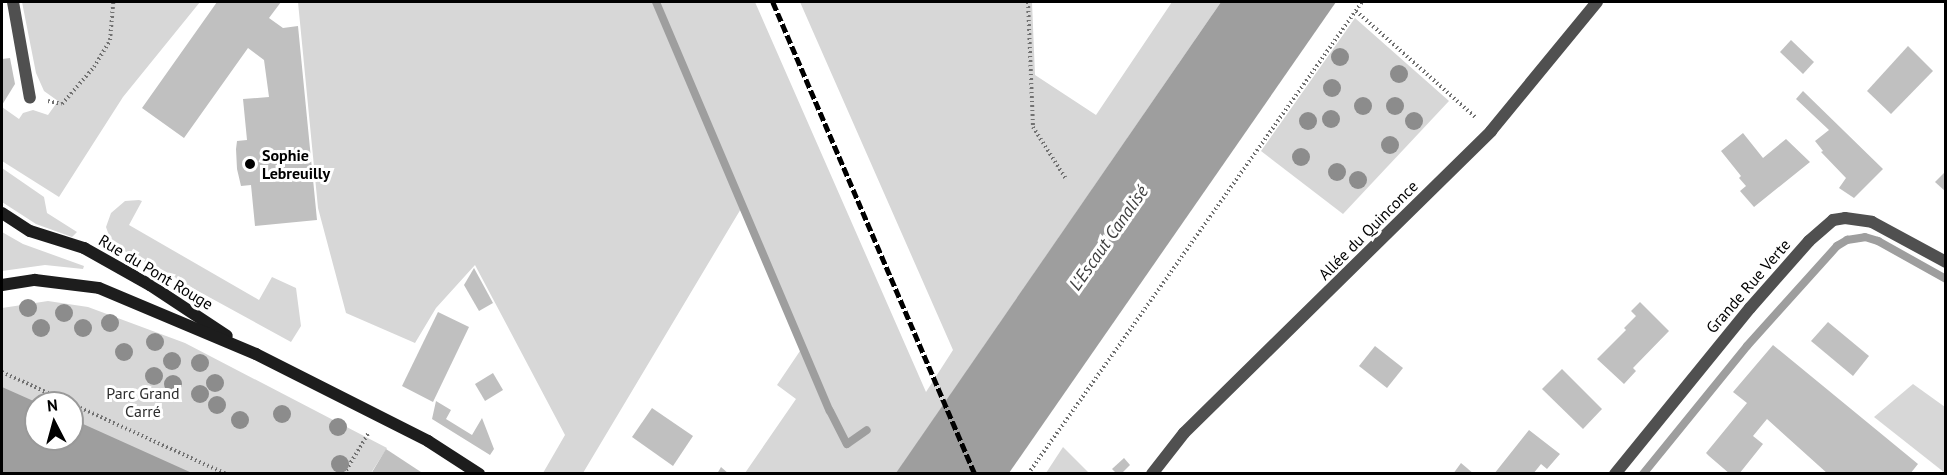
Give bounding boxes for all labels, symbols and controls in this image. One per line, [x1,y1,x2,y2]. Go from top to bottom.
place label: Sophie Lebreuilly [262,145,330,183]
marker: Sophie Lebreuilly [243,157,257,171]
street label: Allée du Quinconce [1314,176,1422,284]
water label: L'Escaut Canalisé [1065,181,1153,295]
street label: Rue du Pont Rouge [95,230,217,314]
street label: Grande Rue Verte [1702,235,1794,337]
park label: Parc Grand Carré [106,383,180,421]
north arrow [24,391,84,451]
text: N [46,395,59,416]

